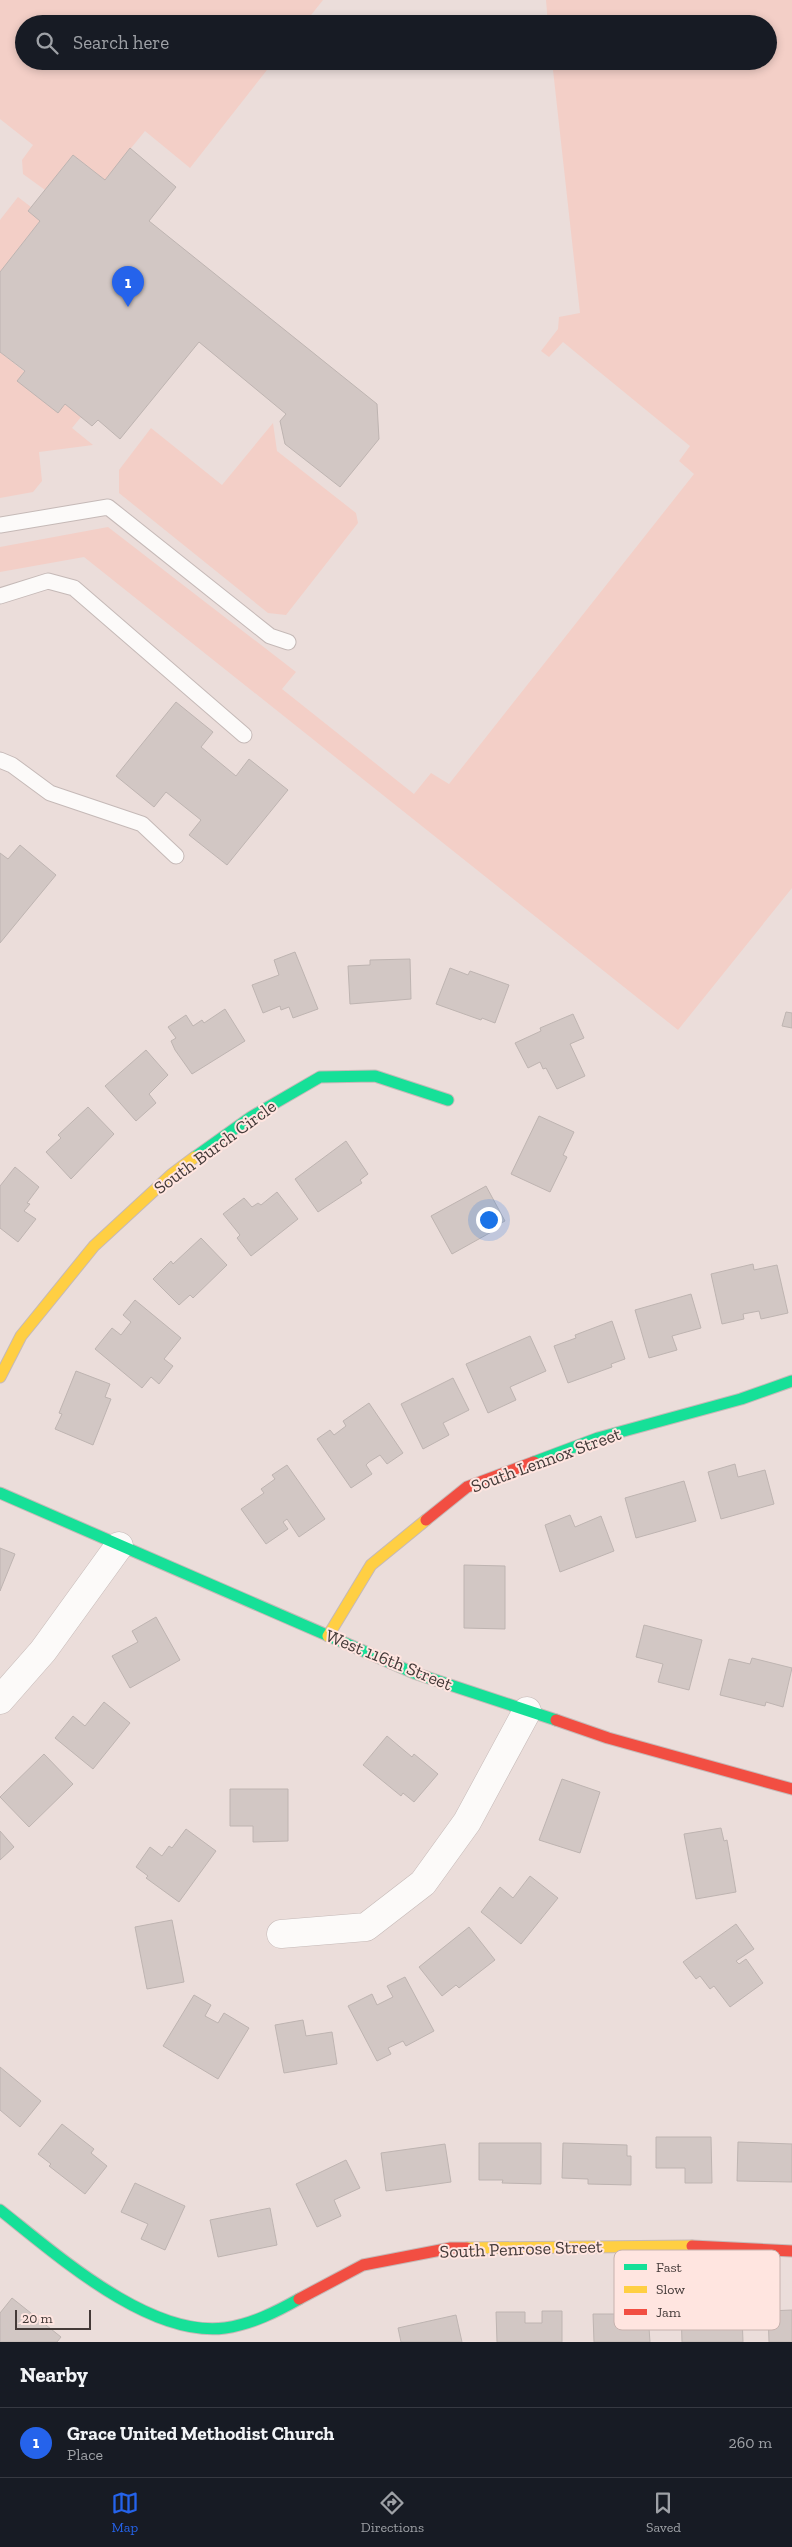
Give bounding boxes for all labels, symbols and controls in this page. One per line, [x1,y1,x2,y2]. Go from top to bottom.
search box [15,15,777,70]
icon: search [33,29,61,57]
text: Search here [73,31,169,54]
pin: 1 [112,266,144,307]
street label: South Burch Circle [149,1095,281,1199]
your location [476,1207,502,1233]
street label: South Lennox Street [468,1423,624,1497]
street label: West 116th Street [322,1625,456,1696]
street label: South Penrose Street [439,2235,603,2263]
legend [614,2250,780,2330]
text: Fast [656,2259,683,2276]
text: Slow [656,2281,685,2298]
text: Jam [656,2304,681,2321]
scale bar [15,2307,91,2330]
text: 20 m [22,2310,53,2327]
text: Nearby [20,2362,88,2387]
text: Grace United Methodist Church [67,2422,334,2445]
text: 1 [33,2433,39,2452]
text: 260 m [729,2433,772,2452]
text: Place [67,2445,103,2464]
tab: Map [111,2489,139,2536]
tab: Directions [361,2489,424,2536]
tab: Saved [646,2489,681,2536]

